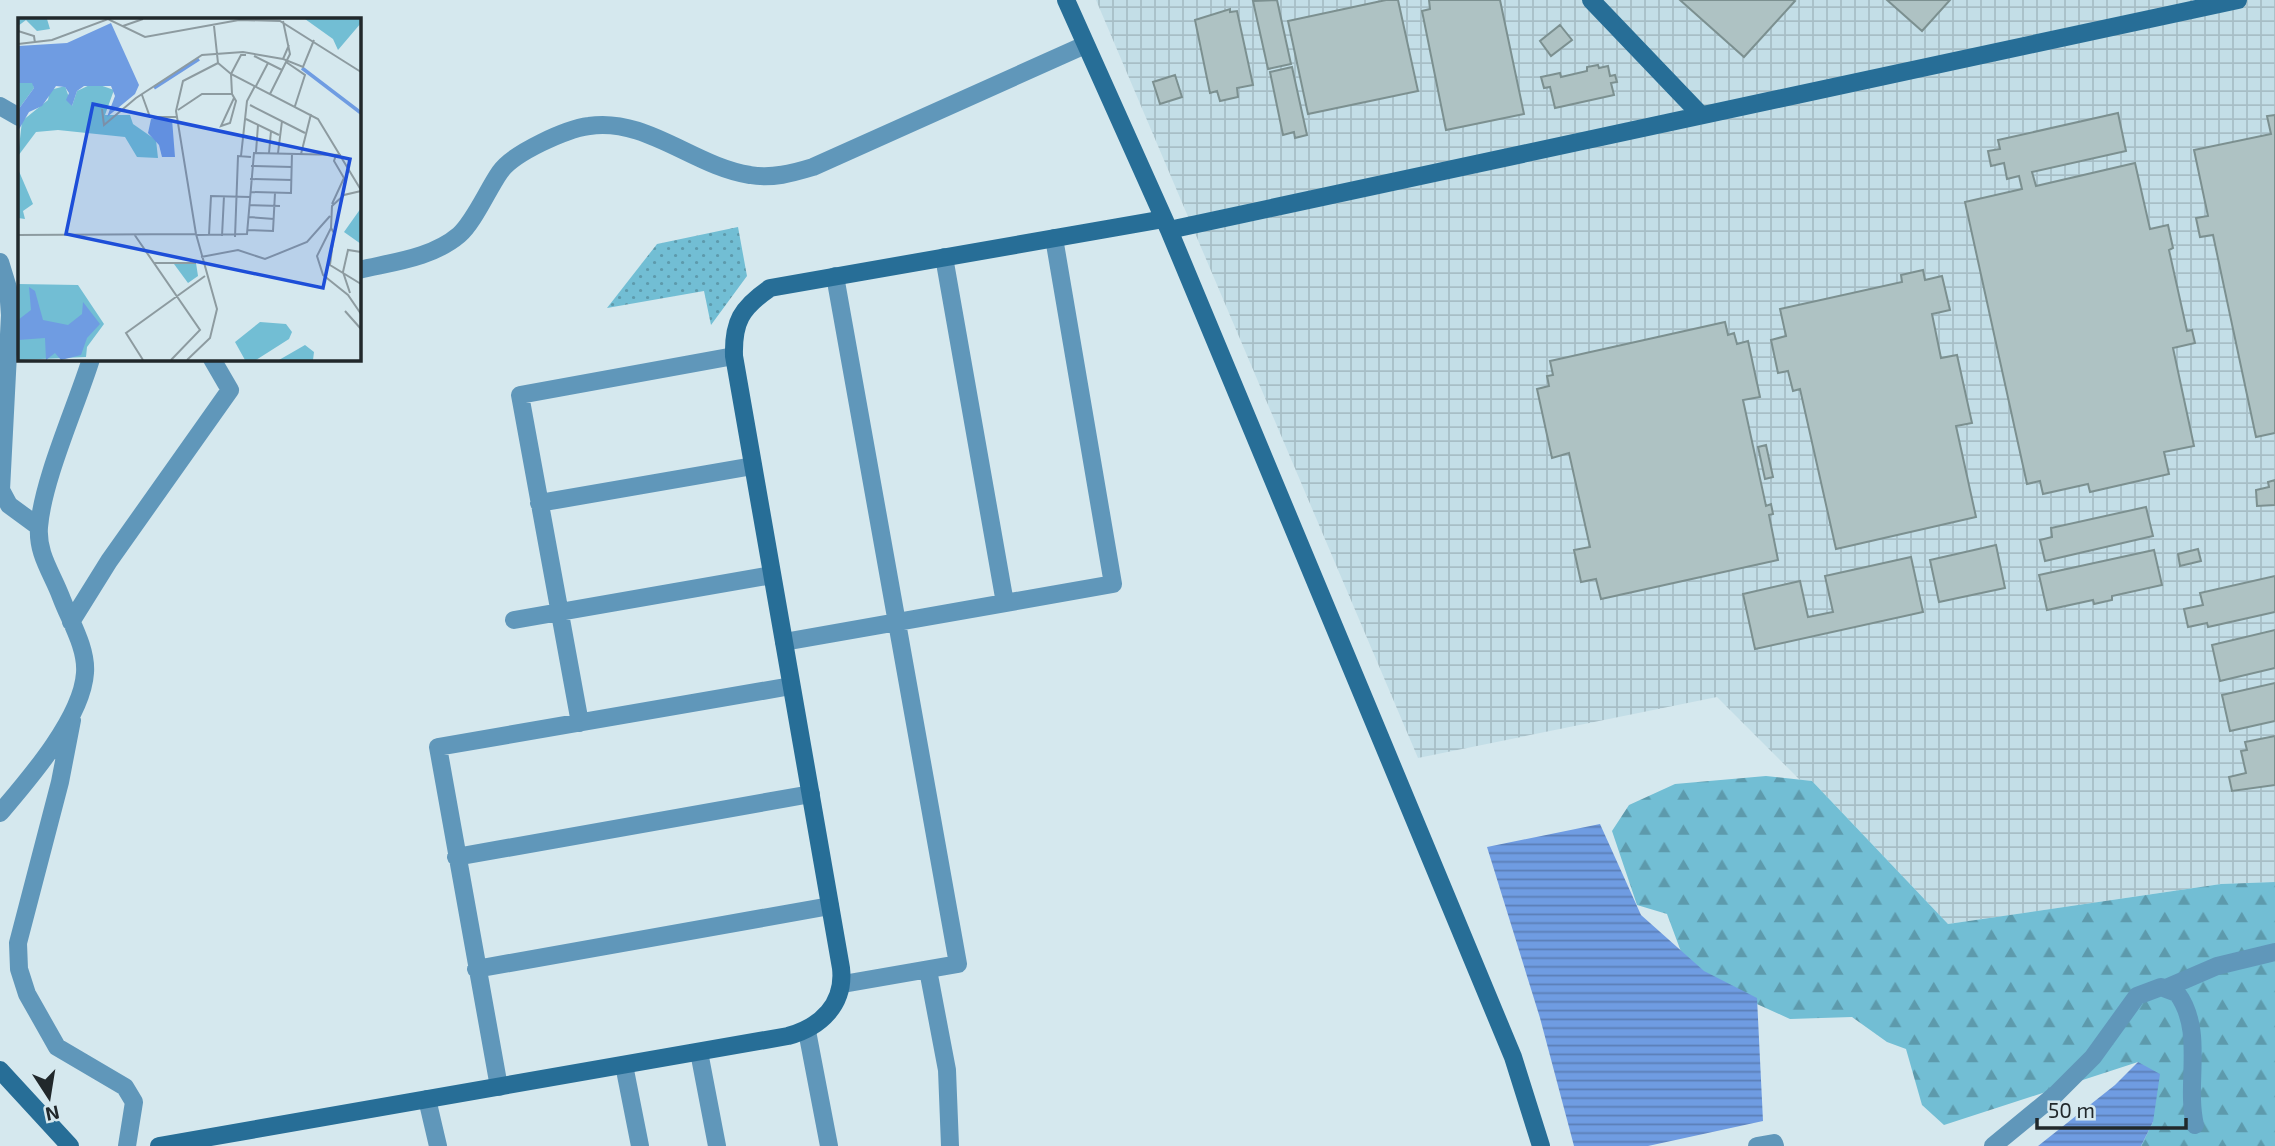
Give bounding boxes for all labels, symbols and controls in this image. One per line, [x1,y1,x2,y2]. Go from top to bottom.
inset map [18,18,360,360]
north arrow [14,1062,84,1132]
scale bar [2037,1086,2186,1130]
text: 50 m [2048,1097,2095,1122]
text: N [44,1101,62,1127]

